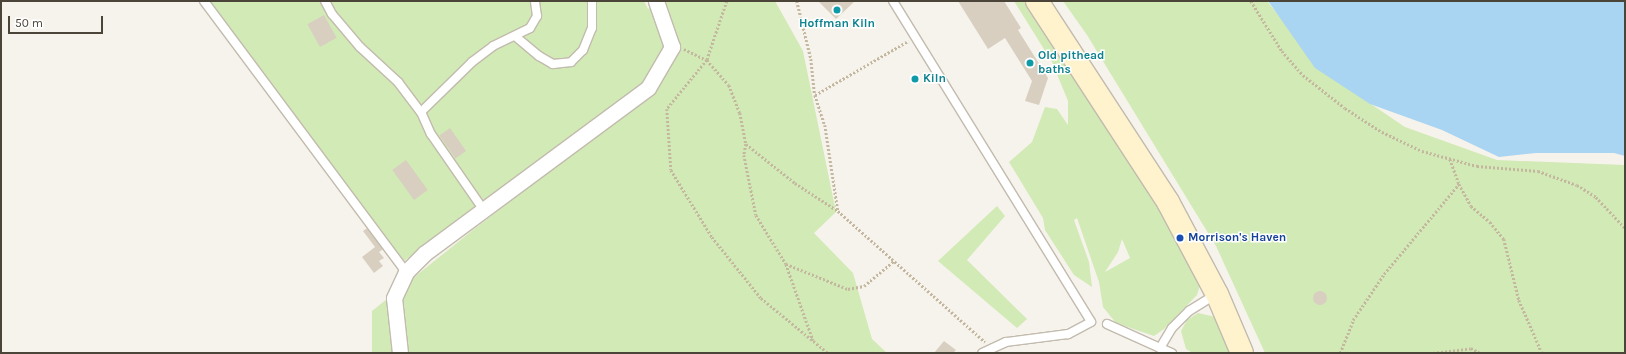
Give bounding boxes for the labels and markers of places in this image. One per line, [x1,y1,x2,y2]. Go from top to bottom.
marker: Hoffman Kiln [832,5,842,15]
place label: Hoffman Kiln [799,17,875,31]
place label: Old pithead baths [1038,49,1104,77]
marker: Old pithead baths [1025,58,1035,68]
place label: Kiln [923,72,946,86]
marker: Kiln [910,74,920,84]
place label: Morrison's Haven [1188,231,1286,245]
marker: Morrison's Haven [1175,233,1185,243]

